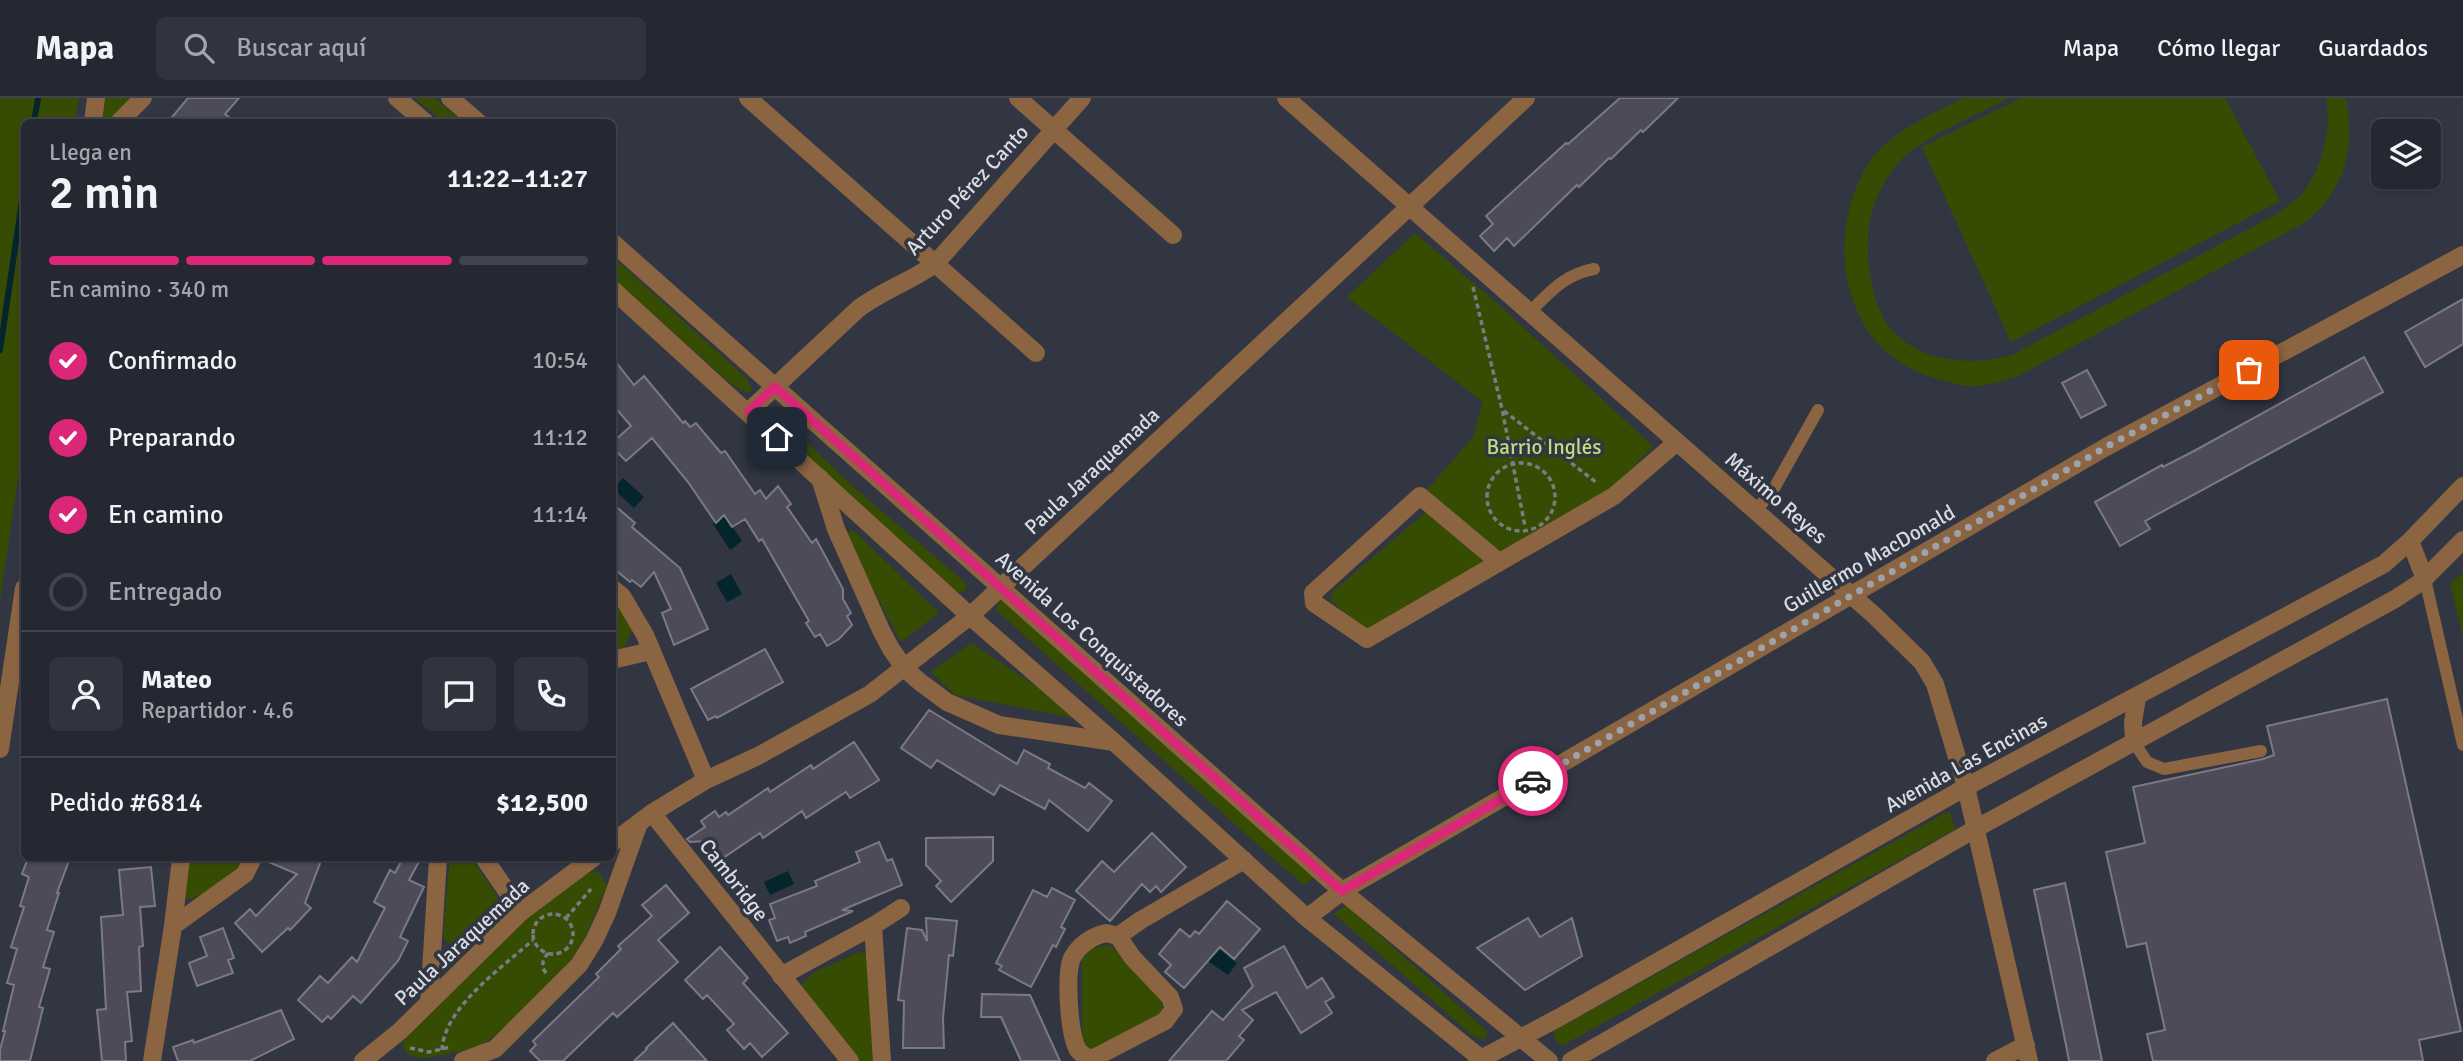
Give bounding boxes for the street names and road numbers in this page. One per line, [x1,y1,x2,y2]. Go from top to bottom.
street label: Arturo Pérez Canto [900,119,1034,261]
street label: Paula Jaraquemada [1019,402,1165,540]
street label: Máximo Reyes [1719,446,1833,550]
street label: Guillermo MacDonald [1778,499,1960,619]
street label: Avenida Los Conquistadores [990,546,1194,732]
street label: Avenida Las Encinas [1880,708,2052,818]
street label: Cambridge [694,834,774,926]
street label: Paula Jaraquemada [389,873,535,1011]

